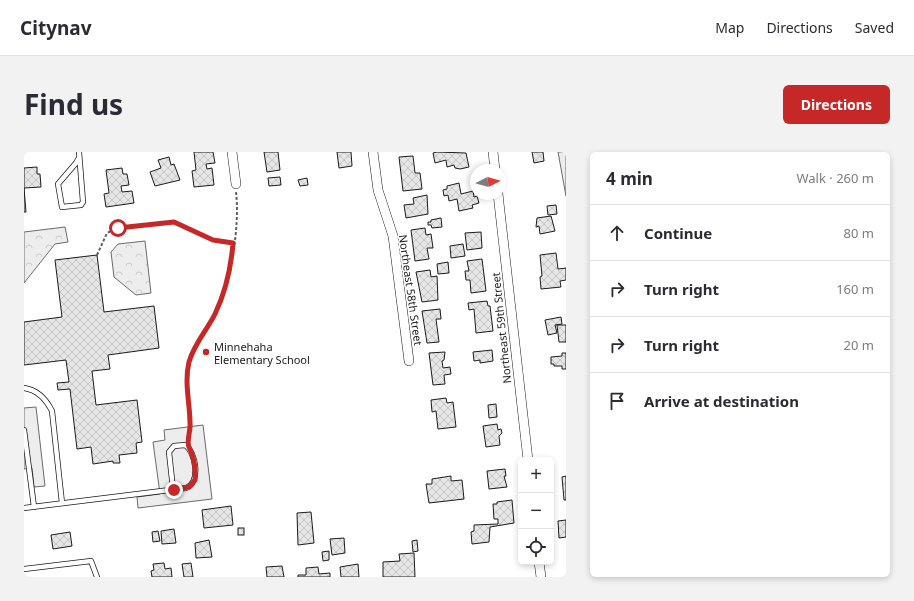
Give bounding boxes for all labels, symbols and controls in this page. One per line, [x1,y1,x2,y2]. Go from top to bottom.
text: Citynav [20,15,92,41]
text: Map [715,18,744,37]
text: Directions [766,18,833,37]
text: Saved [855,18,894,37]
text: Find us [24,85,123,123]
button: Directions [783,85,890,124]
north arrow [470,164,506,200]
text: 4 min [606,167,653,190]
text: Walk · 260 m [796,169,874,187]
route start [109,219,127,237]
icon: ahead [606,222,628,244]
text: Continue [644,223,712,243]
text: 80 m [844,224,874,242]
street label: Northeast 58th Street [396,234,426,346]
street label: Northeast 59th Street [488,272,514,384]
icon: right [606,278,628,300]
text: Turn right [644,279,719,299]
text: 160 m [836,280,874,298]
icon: right [606,334,628,356]
text: Turn right [644,335,719,355]
text: 20 m [844,336,874,354]
place label: Minnehaha Elementary School [214,339,310,367]
marker: Minnehaha Elementary School [201,347,211,357]
icon: arrive [606,390,628,412]
text: Arrive at destination [644,391,799,411]
map controls [518,457,554,565]
button: + [518,457,554,493]
route end [165,481,183,499]
button: − [518,493,554,529]
button: locate [518,529,554,565]

